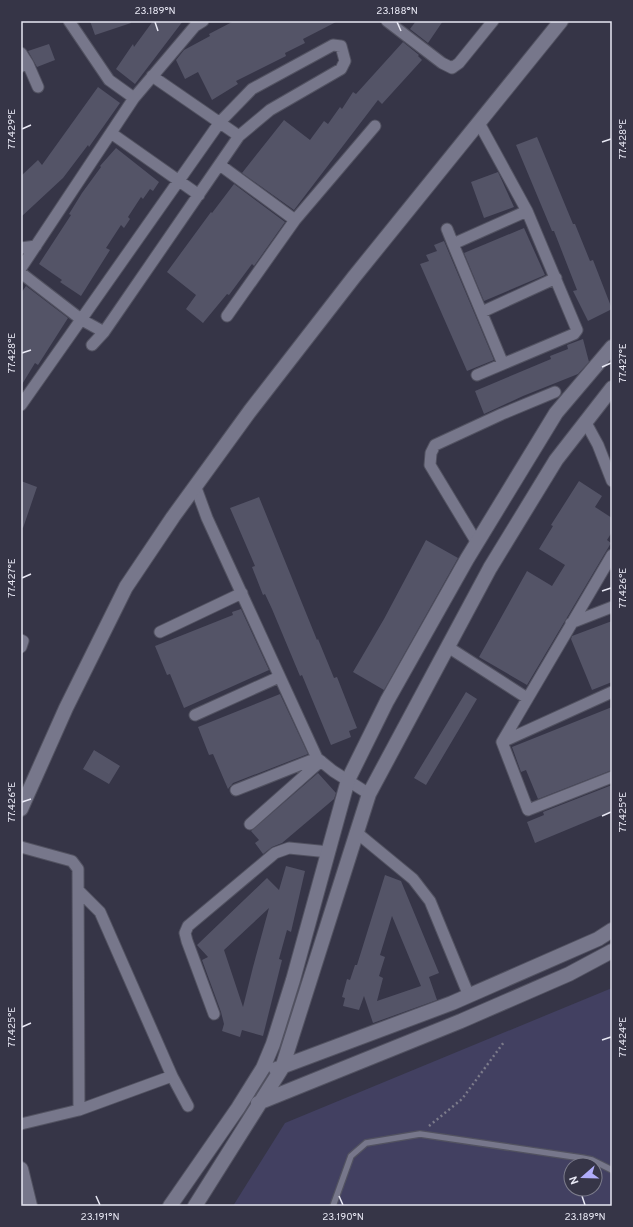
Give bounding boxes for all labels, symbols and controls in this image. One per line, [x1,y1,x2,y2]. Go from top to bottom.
text: 23.189°N [134,5,176,18]
text: 23.188°N [376,5,418,18]
text: 77.429°E [6,109,19,149]
text: 77.428°E [617,119,630,159]
text: 77.428°E [6,333,19,373]
text: 77.427°E [617,343,630,383]
text: 77.427°E [6,558,19,598]
text: 77.426°E [617,568,630,608]
text: 77.426°E [6,782,19,822]
text: 77.425°E [617,792,630,832]
text: 77.425°E [6,1007,19,1047]
text: 77.424°E [617,1017,630,1057]
north arrow [563,1157,603,1197]
text: N [567,1174,582,1186]
text: 23.191°N [81,1211,119,1224]
text: 23.190°N [322,1211,364,1224]
text: 23.189°N [564,1211,606,1224]

